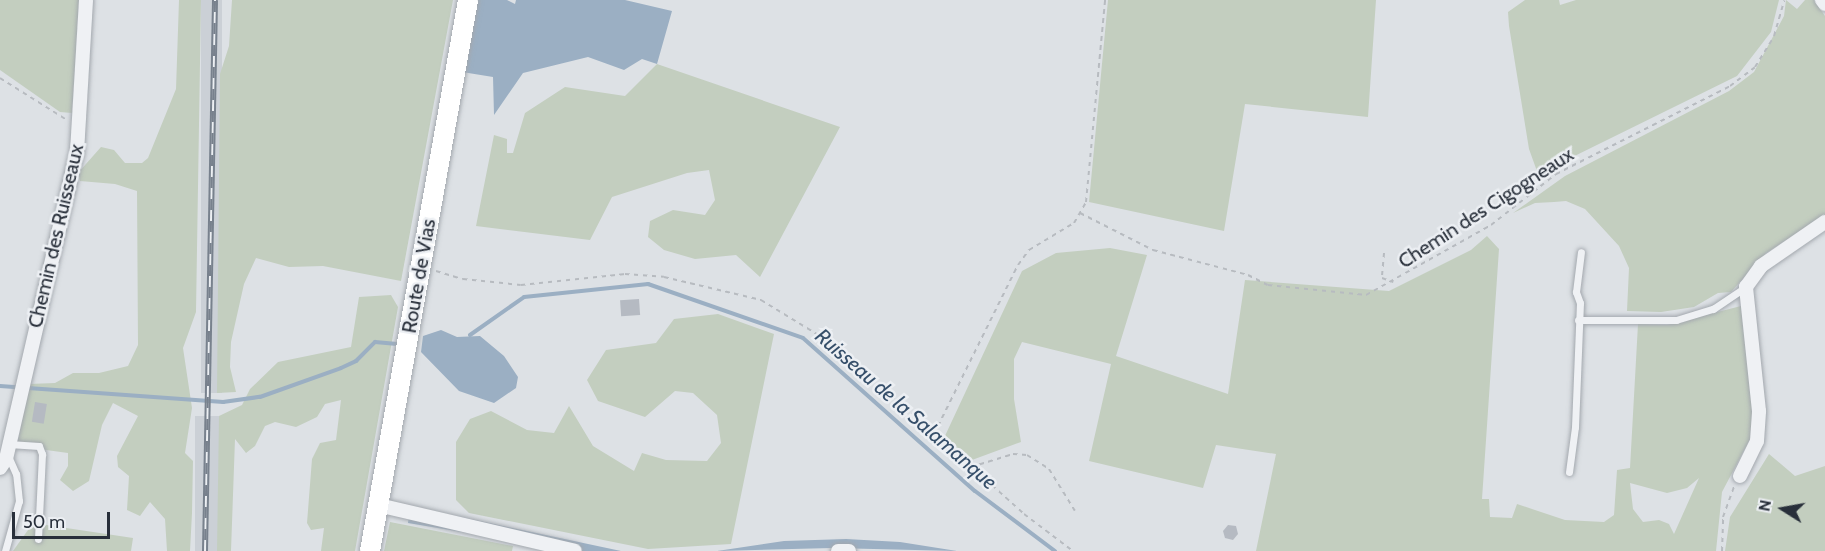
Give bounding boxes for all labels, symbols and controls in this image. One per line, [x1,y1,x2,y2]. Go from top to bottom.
street label: Chemin des Ruisseaux [23,142,89,330]
street label: Chemin des Cigogneaux [1394,142,1578,274]
street label: Route de Vias [397,217,441,335]
water label: Ruisseau de la Salamanque [810,323,1002,495]
north arrow [1753,479,1813,539]
text: N [1754,498,1775,513]
scale bar [15,500,112,538]
text: 50 m [23,511,65,533]

